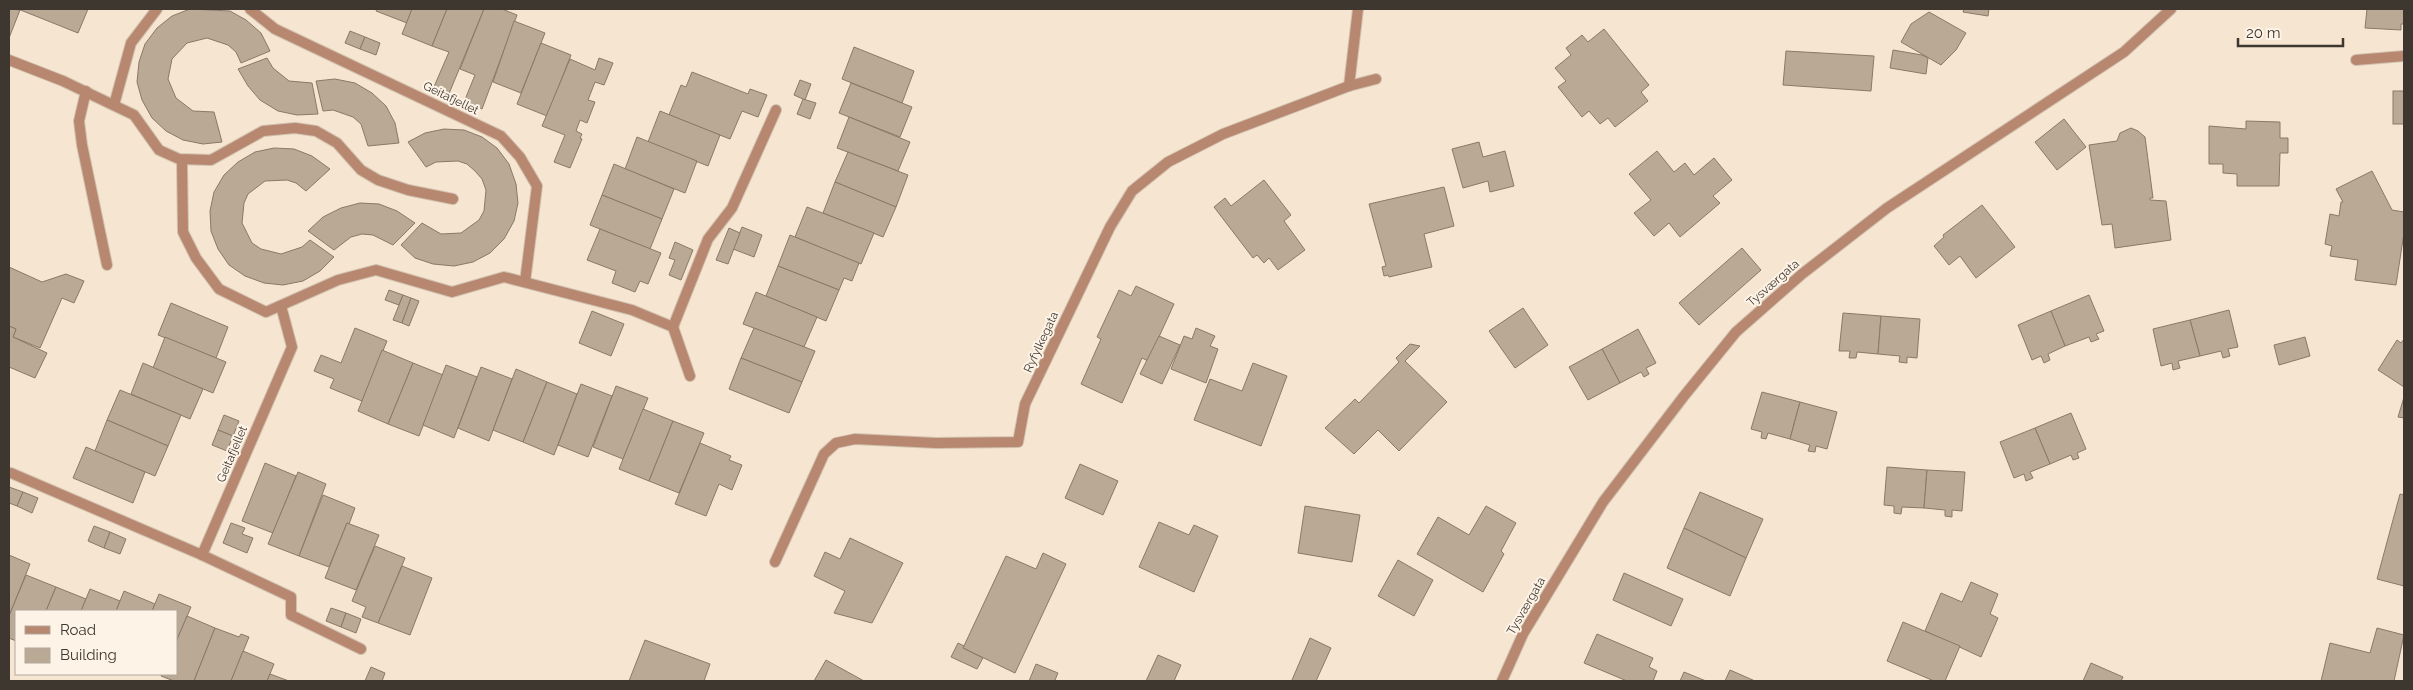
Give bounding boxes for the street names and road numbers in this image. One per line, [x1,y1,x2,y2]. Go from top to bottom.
street label: Geitafjellet [421,79,481,117]
street label: Tysværgata [1744,257,1802,309]
street label: Ryfylkegata [1021,309,1061,375]
street label: Geitafjellet [214,424,250,484]
street label: Tysværgata [1504,575,1548,637]

